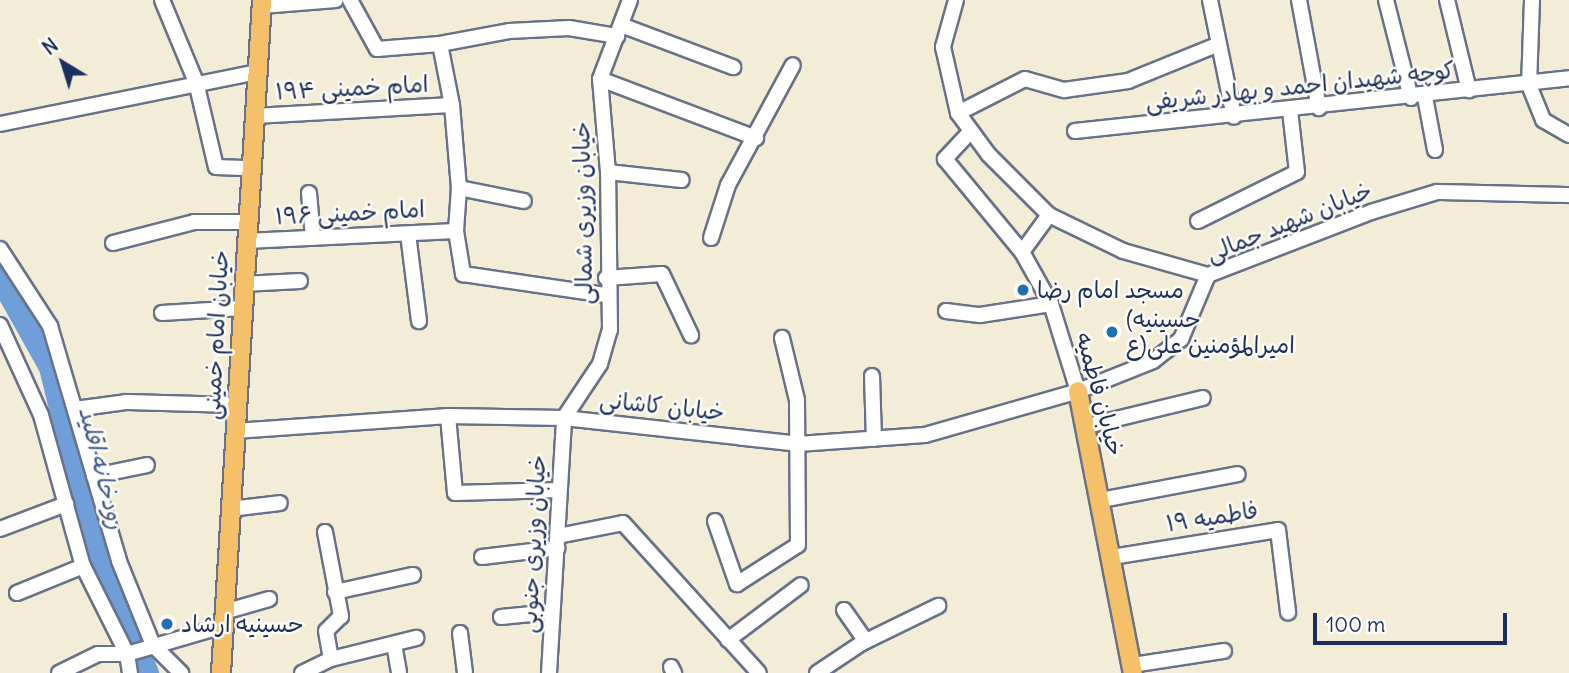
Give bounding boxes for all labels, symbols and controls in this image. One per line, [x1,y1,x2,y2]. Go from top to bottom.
north arrow [28,28,98,98]
text: N [37,33,63,60]
street label: کوچه شهیدان احمد و بهادر شریفی [1144,56,1456,116]
street label: امام خمینی ۱۹۴ [275,70,429,106]
street label: خیابان وزیری شمالی [568,121,598,305]
street label: خیابان شهید جمالی [1202,176,1376,268]
street label: امام خمینی ۱۹۶ [274,195,426,231]
street label: خیابان امام خمینی [198,249,234,421]
place label: مسجد امام رضا [1037,276,1184,304]
marker: مسجد امام رضا [1015,282,1031,298]
place label: (حسینیه امیرالمؤمنین علی(ع [1126,305,1295,359]
marker: (حسینیه امیرالمؤمنین علی(ع [1104,324,1120,340]
street label: خیابان فاطمیه [1070,329,1130,459]
street label: خیابان کاشانی [598,386,726,426]
water label: رودخانه اقلید [73,404,131,532]
street label: خیابان وزیری جنوبی [515,454,551,634]
street label: فاطمیه ۱۹ [1164,496,1260,538]
scale bar [1317,600,1511,644]
place label: حسینیه ارشاد [181,610,304,638]
text: 100 m [1326,611,1385,638]
marker: حسینیه ارشاد [159,616,175,632]

